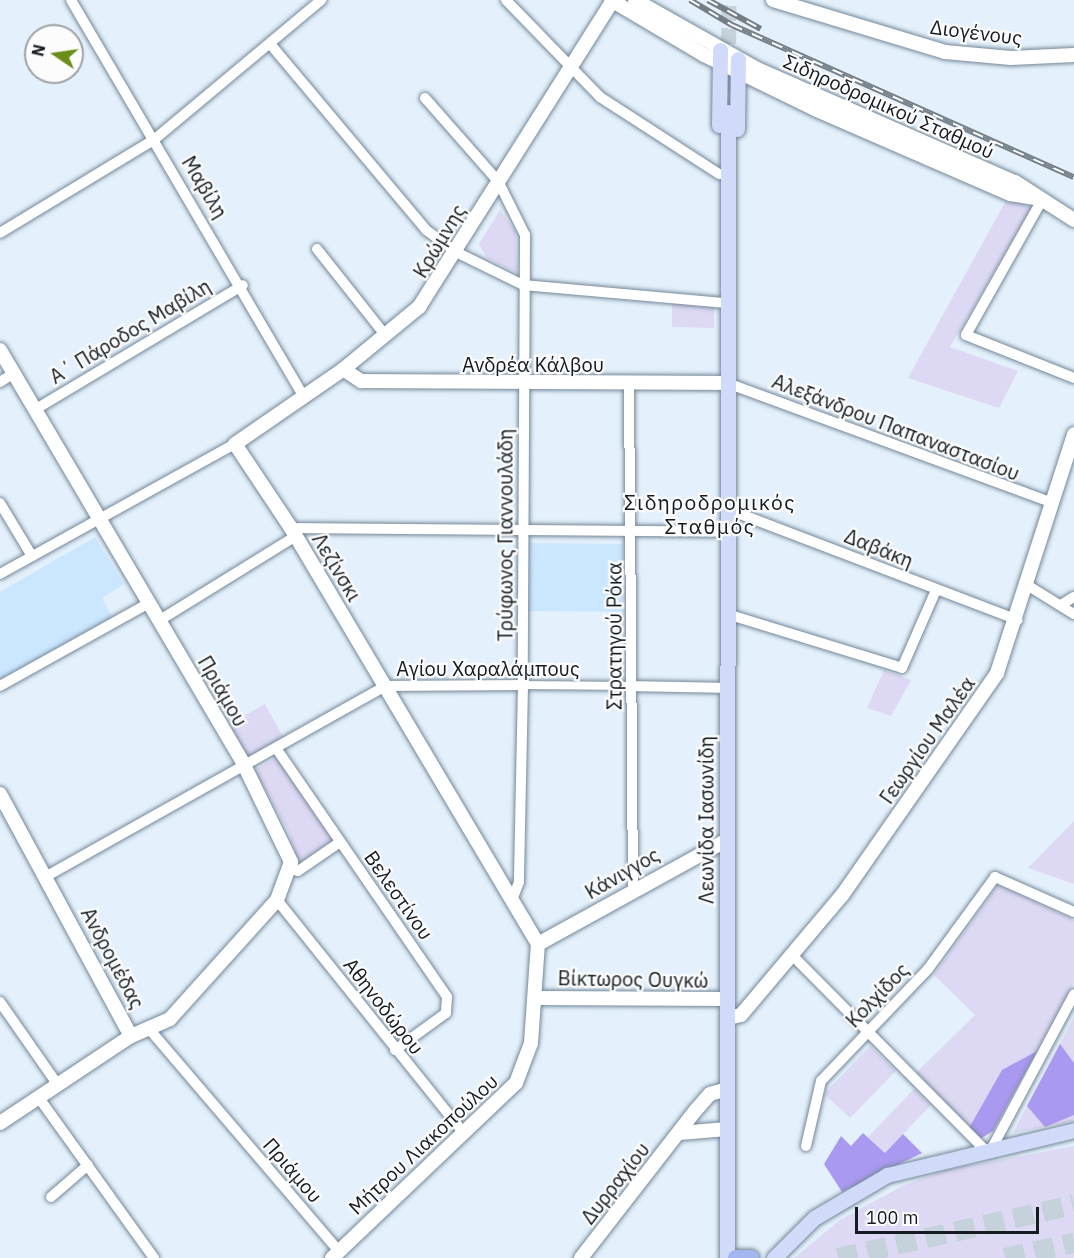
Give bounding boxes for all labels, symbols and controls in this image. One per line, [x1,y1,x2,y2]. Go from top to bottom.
street label: Διογένους [929,14,1023,50]
north arrow [24,24,84,84]
text: N [27,43,49,58]
street label: Σιδηροδρομικού Σταθμού [780,49,998,163]
street label: Μαβίλη [177,151,233,223]
street label: Κρώμνης [408,200,470,282]
street label: Α΄ Πάροδος Μαβίλη [45,273,215,389]
street label: Ανδρέα Κάλβου [462,352,604,376]
street label: Αλεξάνδρου Παπαναστασίου [769,369,1023,485]
street label: Τρύφωνος Γιαννουλάδη [493,429,517,641]
district label: Σιδηροδρομικός Σταθμός [624,489,796,539]
street label: Δαβάκη [841,523,917,573]
street label: Λεζίνσκι [307,529,367,605]
street label: Στρατηγού Ρόκα [602,562,626,710]
street label: Πριάμου [193,651,253,731]
street label: Αγίου Χαραλάμπους [396,656,580,680]
street label: Γεωργίου Μαλέα [874,672,980,808]
street label: Λεωνίδα Ιασωνίδη [694,736,718,904]
street label: Κάνιγγος [580,842,664,904]
street label: Βελεστίνου [360,846,438,944]
street label: Ανδρομέδας [76,903,150,1013]
street label: Αθηνοδώρου [339,953,429,1059]
street label: Κολχίδος [840,958,914,1032]
street label: Βίκτωρος Ουγκώ [557,966,709,992]
street label: Μήτρου Λιακοπούλου [343,1069,503,1219]
street label: Πριάμου [258,1133,328,1207]
street label: Δυρραχίου [576,1137,654,1229]
scale bar [858,1195,1042,1233]
text: 100 m [866,1206,918,1229]

